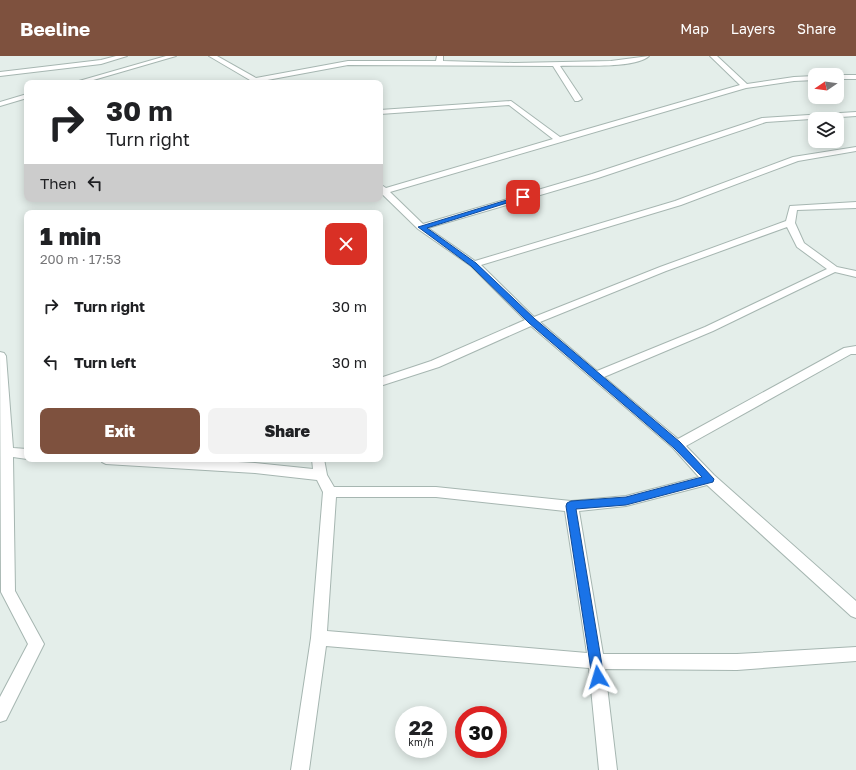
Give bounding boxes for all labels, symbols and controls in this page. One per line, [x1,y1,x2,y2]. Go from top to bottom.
text: Beeline [20,17,90,40]
text: Map [680,20,709,37]
text: Layers [731,20,775,37]
text: Share [797,20,836,37]
north arrow [808,68,844,104]
map controls [808,68,844,148]
text: 30 m [106,94,173,127]
icon: right [40,96,92,148]
button: layers [808,112,844,148]
text: Turn right [106,128,190,150]
icon: left [84,172,106,194]
text: Then [40,174,76,192]
pin [506,180,540,214]
icon: arrive [512,186,534,208]
text: 1 min [40,221,101,250]
button: close [325,223,367,265]
text: 200 m · 17:53 [40,251,121,267]
icon: right [40,295,62,317]
text: Turn right [74,297,145,315]
text: 30 m [332,297,367,315]
icon: left [40,351,62,373]
text: Turn left [74,353,136,371]
text: 30 m [332,353,367,371]
button: Exit [40,408,200,454]
button: Share [208,408,367,454]
position arrow [577,656,619,698]
speed limit sign: 30 [455,706,507,758]
text: 22 [409,715,433,739]
text: km/h [408,736,434,748]

